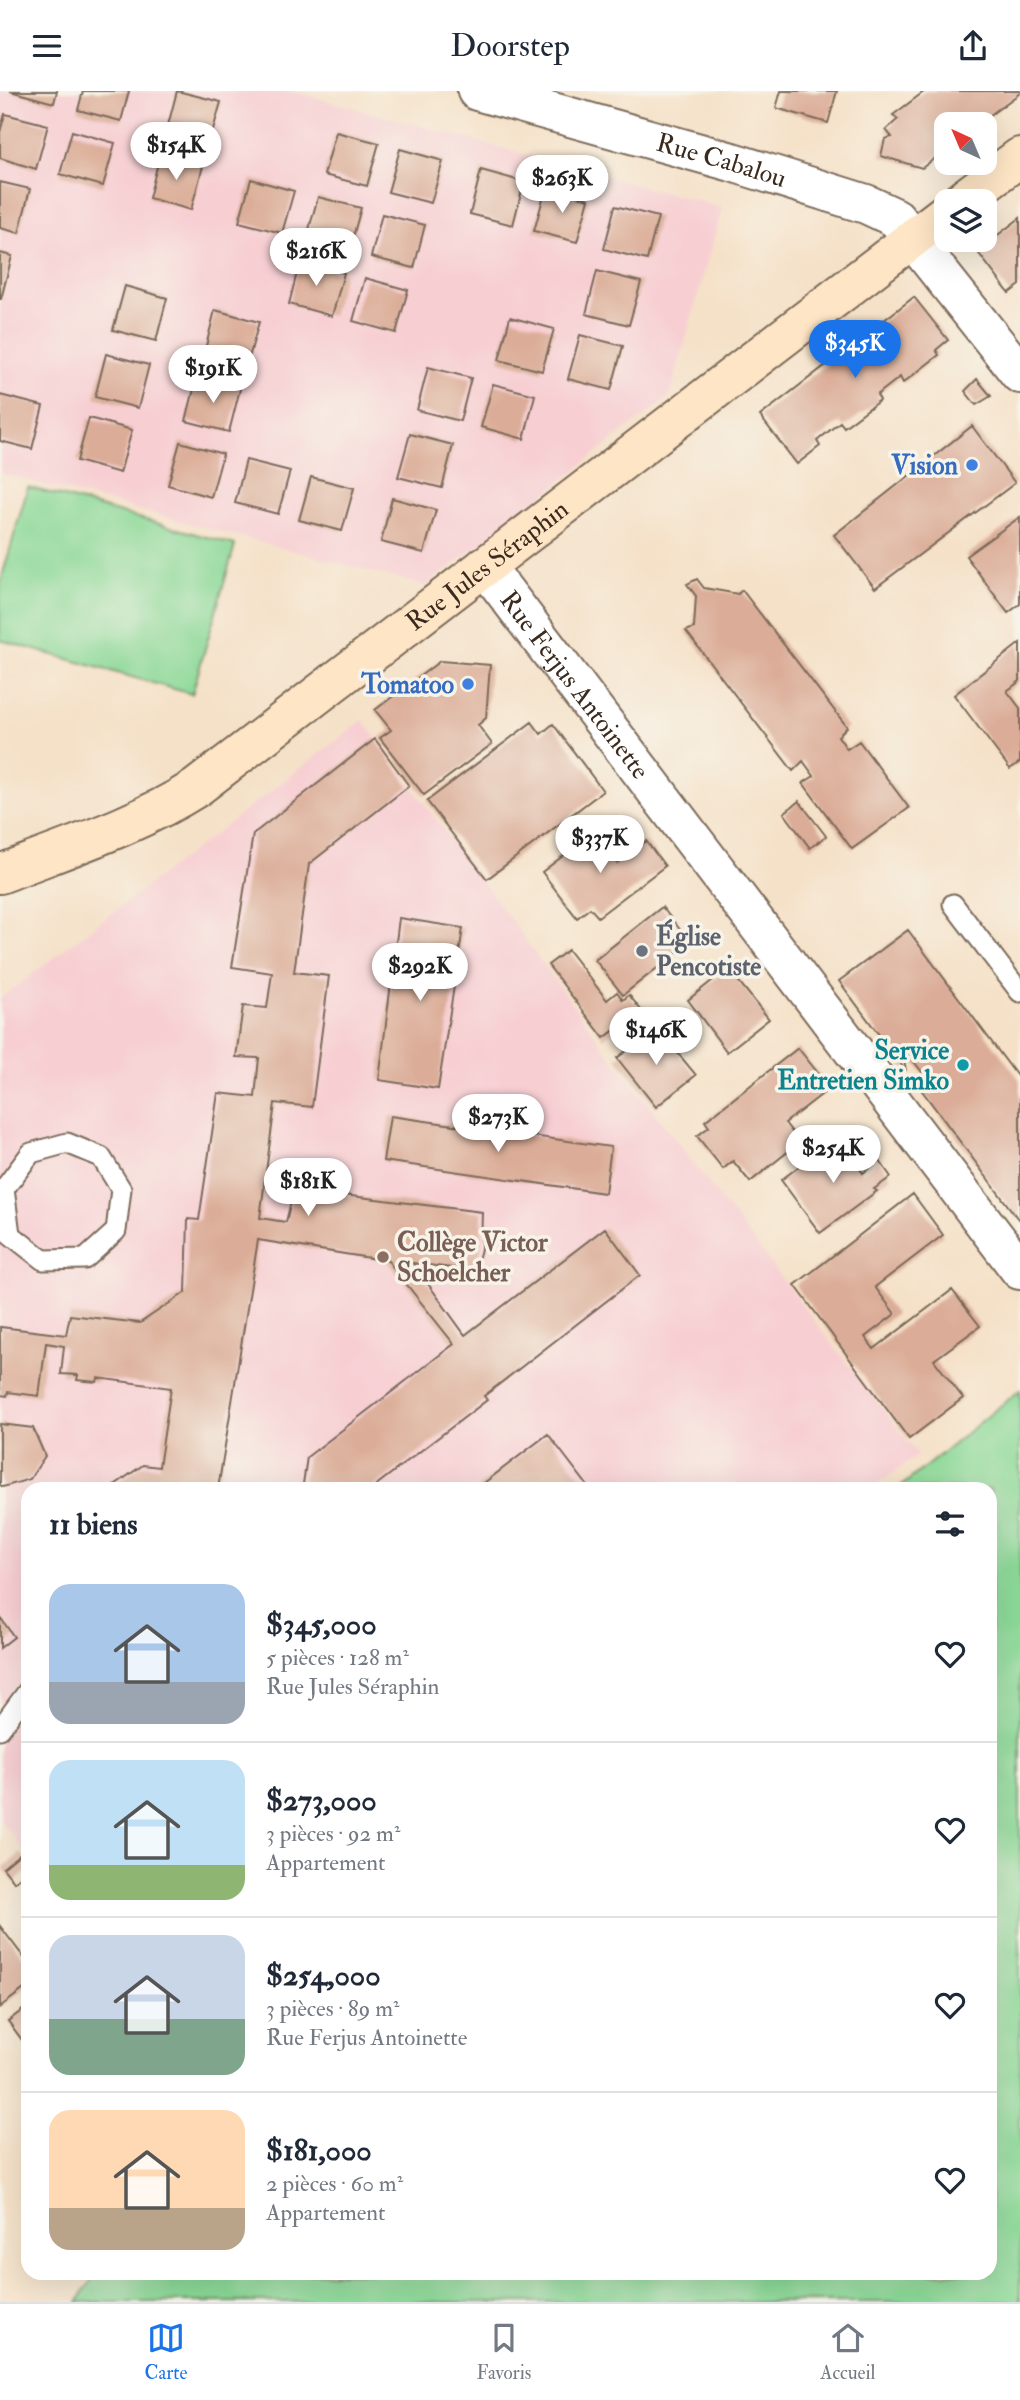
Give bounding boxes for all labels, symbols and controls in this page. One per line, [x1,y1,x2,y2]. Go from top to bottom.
text: Doorstep [450,26,570,66]
icon: menu [28,27,66,65]
icon: share [954,27,992,65]
north arrow [934,112,998,175]
map controls [934,112,997,252]
pin: $154K [127,123,225,182]
street label: Rue Cabalou [653,127,790,195]
text: $154K [146,130,206,159]
pin: $263K [513,155,611,215]
text: $263K [531,163,593,192]
button: layers [934,189,997,252]
pin: $216K [267,229,365,288]
text: $216K [286,236,346,265]
pin: $345K [806,321,904,380]
text: $345K [825,328,885,357]
pin: $191K [164,345,262,405]
text: $191K [184,353,242,382]
place label: Vision [890,450,959,482]
marker: Vision [964,457,980,473]
street label: Rue Jules Séraphin [400,493,575,638]
street label: Rue Ferjus Antoinette [493,585,656,786]
place label: Tomatoo [360,669,454,701]
marker: Tomatoo [460,676,476,692]
pin: $337K [551,815,649,875]
text: $337K [571,823,629,852]
place label: Église Pencotiste [656,918,761,983]
pin: $292K [371,943,469,1003]
marker: Église Pencotiste [634,943,650,959]
text: $292K [388,951,452,980]
pin: $146K [607,1007,705,1067]
text: $146K [625,1015,687,1044]
place label: Service Entretien Simko [777,1035,949,1097]
marker: Service Entretien Simko [955,1057,971,1073]
pin: $273K [449,1095,547,1154]
text: $273K [468,1102,528,1131]
pin: $254K [784,1125,882,1185]
text: $254K [802,1133,864,1162]
pin: $181K [259,1159,357,1218]
text: $181K [280,1166,336,1195]
place label: Collège Victor Schoelcher [397,1227,548,1289]
marker: Collège Victor Schoelcher [375,1249,391,1265]
icon: filters [931,1505,969,1543]
text: 11 biens [49,1506,138,1543]
text: $345,000 [266,1606,377,1643]
icon: home [105,1612,189,1696]
icon: heart [931,1635,969,1673]
text: 5 pièces · 128 m² [266,1643,409,1672]
text: Rue Jules Séraphin [266,1672,439,1701]
text: $273,000 [266,1782,377,1819]
icon: home [105,1788,189,1872]
icon: heart [931,1811,969,1849]
text: 3 pièces · 92 m² [266,1819,400,1848]
text: Appartement [266,1848,386,1877]
text: $254,000 [266,1957,381,1994]
icon: home [105,1963,189,2047]
icon: heart [931,1986,969,2024]
text: 3 pièces · 89 m² [266,1994,400,2023]
text: Rue Ferjus Antoinette [266,2023,467,2052]
text: $181,000 [266,2132,372,2169]
icon: home [105,2138,189,2222]
icon: heart [931,2161,969,2199]
text: 2 pièces · 60 m² [266,2169,403,2198]
text: Appartement [266,2198,386,2227]
tab: Carte [145,2319,187,2385]
tab: Favoris [476,2319,531,2385]
tab: Accueil [820,2319,875,2385]

